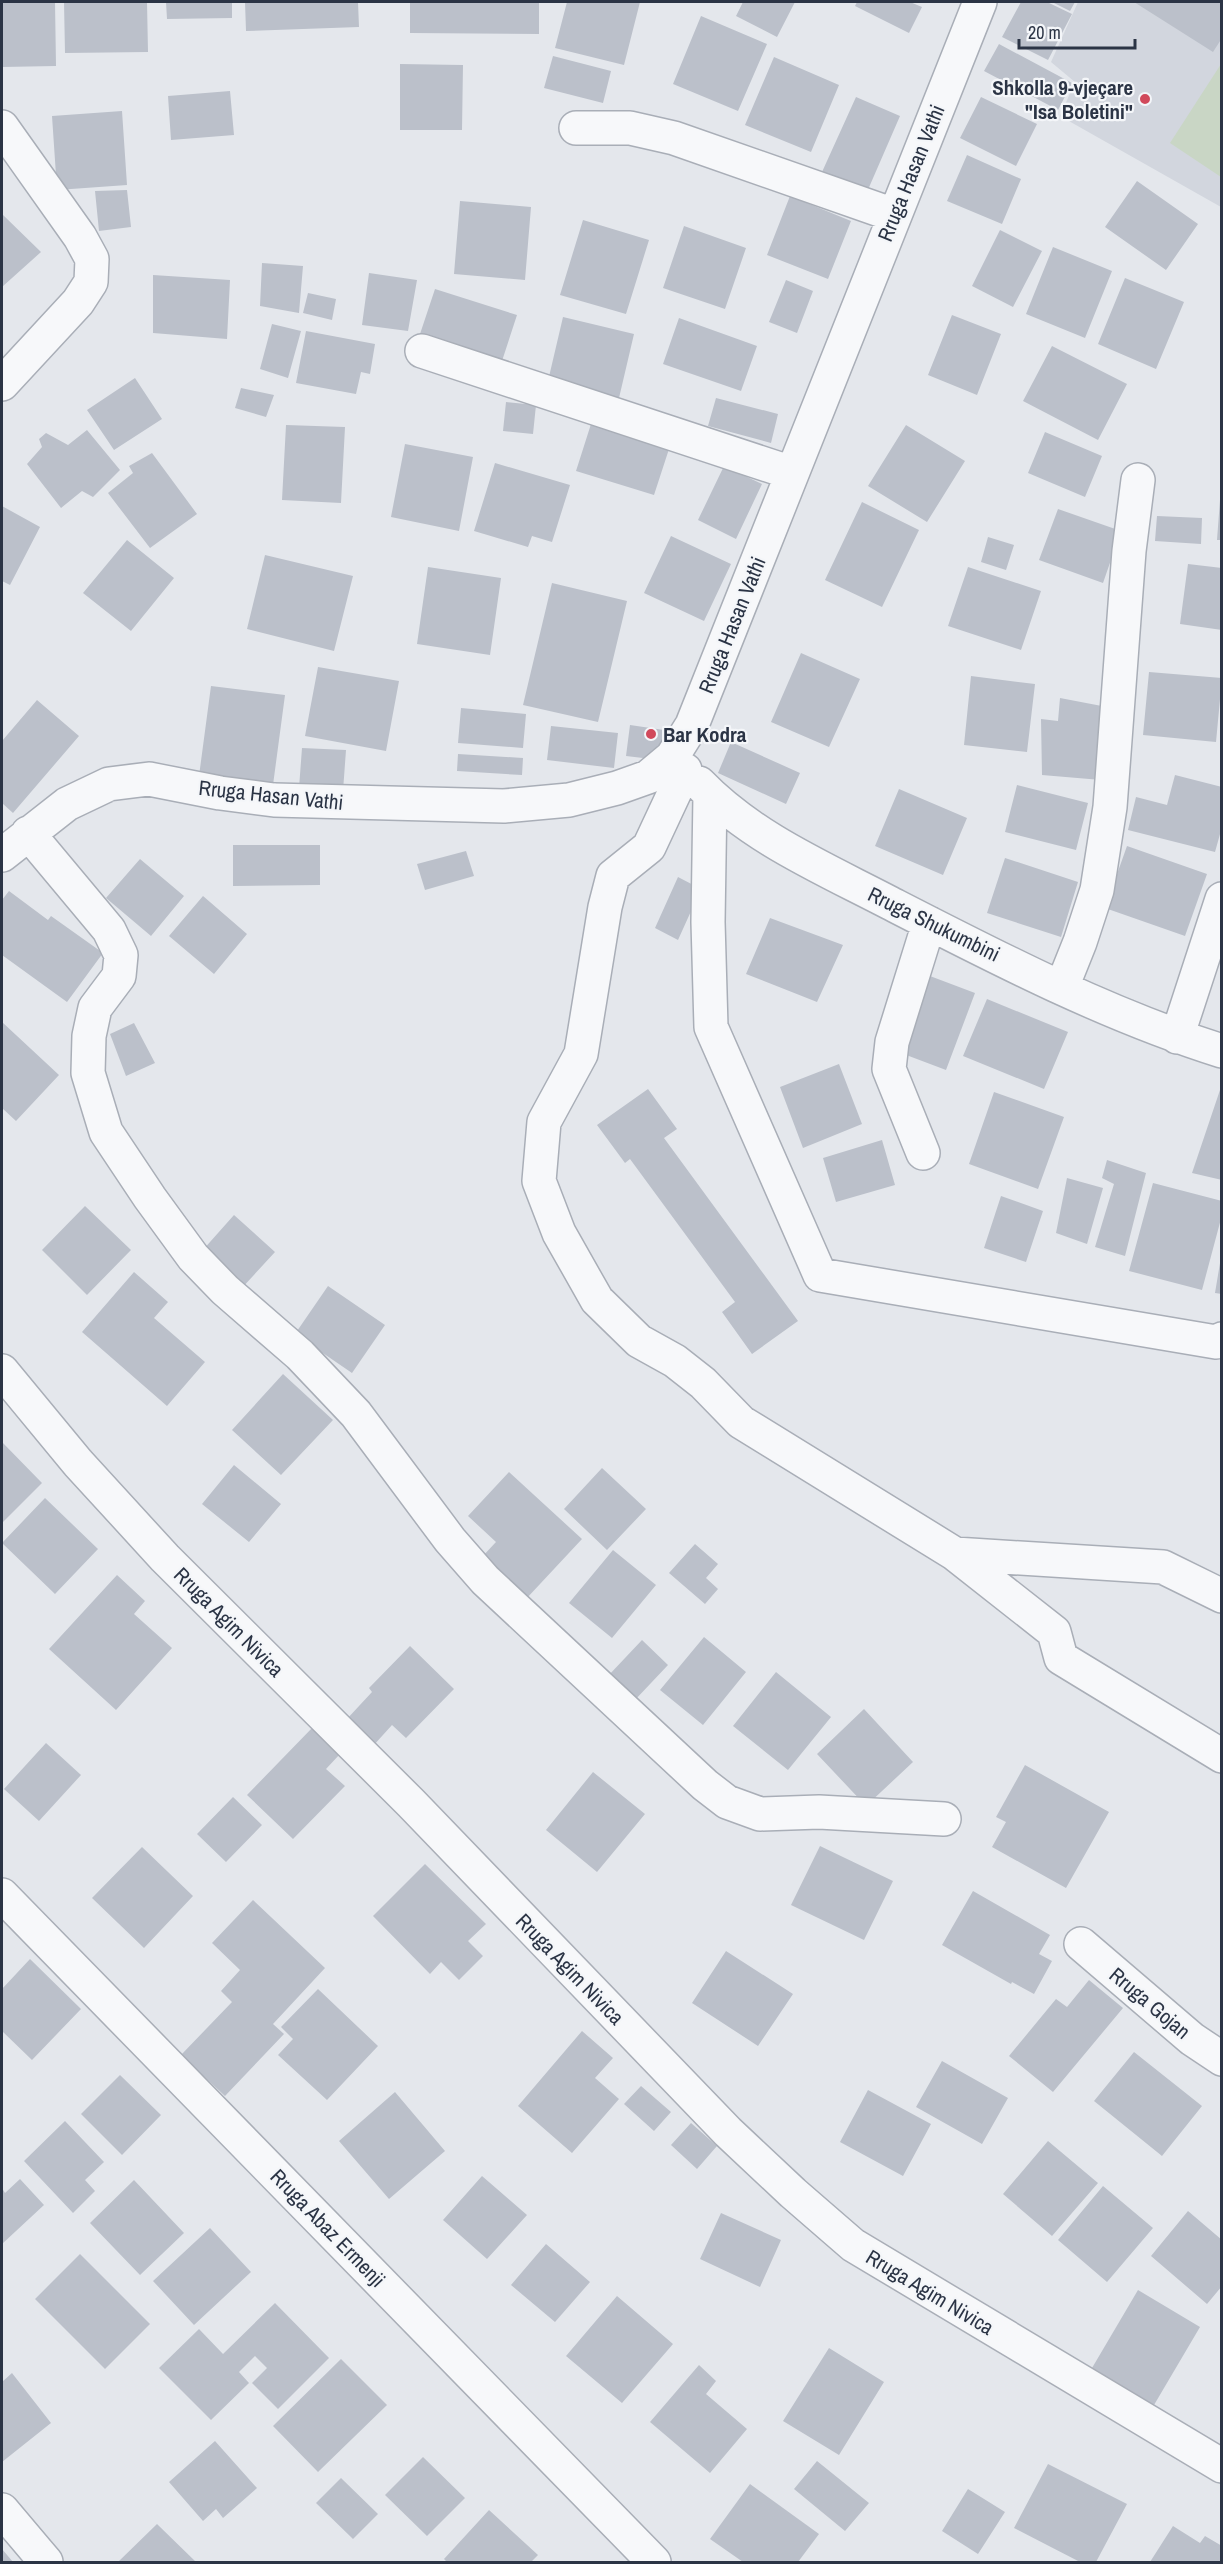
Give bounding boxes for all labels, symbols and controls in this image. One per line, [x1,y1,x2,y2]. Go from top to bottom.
scale bar [1019,12,1134,50]
text: 20 m [1028,20,1061,45]
place label: Shkolla 9-vjeçare "Isa Boletini" [992,73,1133,126]
marker: Shkolla 9-vjeçare "Isa Boletini" [1138,92,1152,106]
street label: Rruga Hasan Vathi [870,100,952,246]
street label: Rruga Hasan Vathi [691,552,773,698]
place label: Bar Kodra [663,720,747,749]
marker: Bar Kodra [644,727,658,741]
street label: Rruga Hasan Vathi [197,773,345,817]
street label: Rruga Shukumbini [863,879,1005,969]
street label: Rruga Agim Nivica [168,1561,291,1684]
street label: Rruga Agim Nivica [509,1907,631,2031]
street label: Rruga Gojan [1103,1961,1197,2045]
street label: Rruga Abaz Ermenji [264,2162,392,2294]
street label: Rruga Agim Nivica [861,2242,1000,2342]

